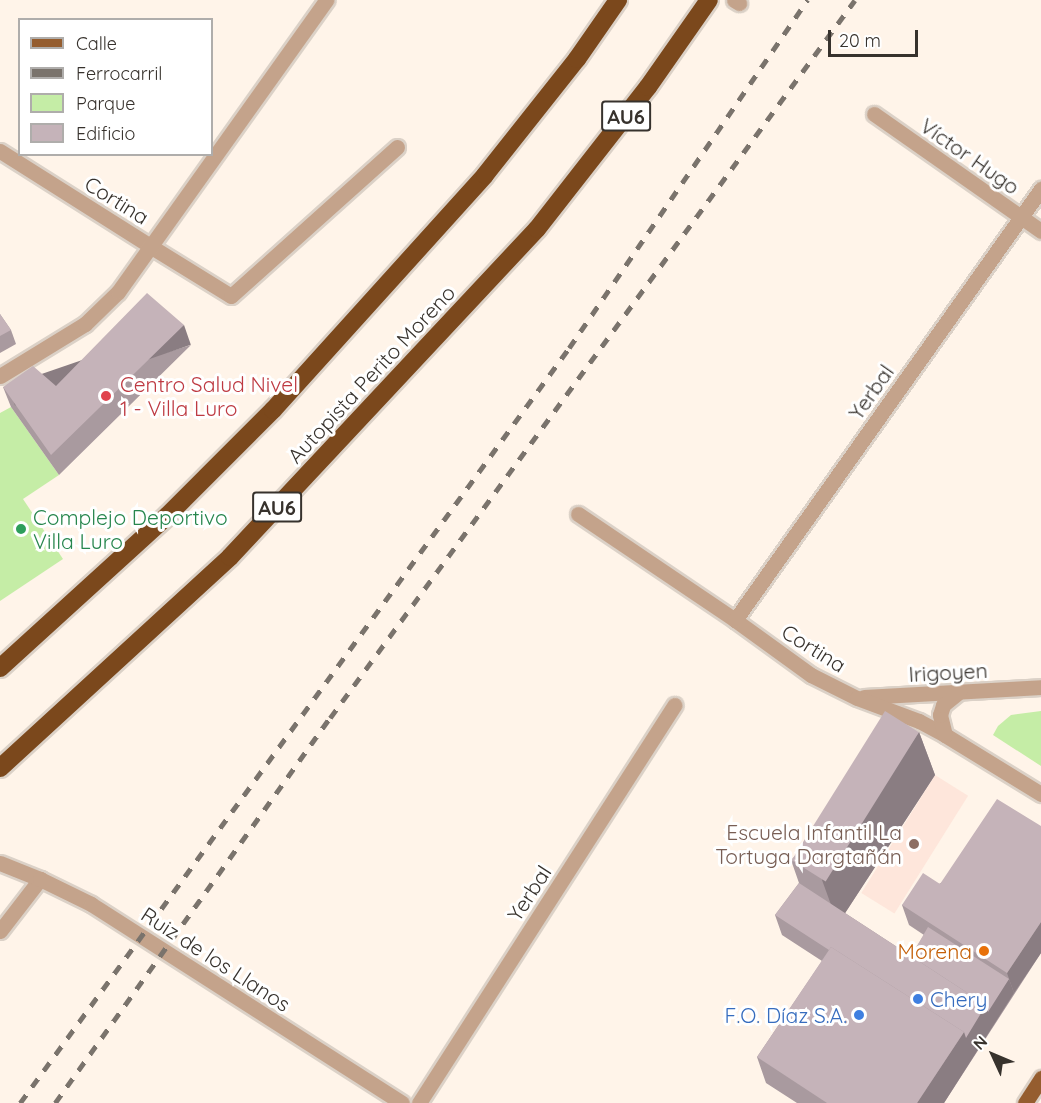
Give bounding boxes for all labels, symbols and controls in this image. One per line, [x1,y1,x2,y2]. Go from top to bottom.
legend [18,18,213,156]
scale bar [831,18,921,56]
text: 20 m [839,29,881,52]
text: Calle [76,32,117,55]
text: Ferrocarril [76,62,163,85]
text: Parque [76,92,135,115]
road number: AU6 [600,99,652,133]
street label: Víctor Hugo [916,113,1024,199]
text: Edificio [76,122,135,145]
street label: Cortina [80,171,154,229]
street label: Autopista Perito Moreno [282,280,460,468]
street label: Yerbal [843,360,899,424]
place label: Centro Salud Nivel 1 - Villa Luro [120,371,298,421]
marker: Centro Salud Nivel 1 - Villa Luro [97,387,115,405]
road number: AU6 [252,490,302,524]
place label: Complejo Deportivo Villa Luro [33,504,228,554]
marker: Complejo Deportivo Villa Luro [14,522,28,536]
street label: Cortina [777,619,851,677]
street label: Irigoyen [908,657,988,687]
place label: Escuela Infantil La Tortuga Dargtañán [715,819,902,869]
marker: Escuela Infantil La Tortuga Dargtañán [907,837,921,851]
street label: Yerbal [502,861,556,925]
street label: Ruiz de los Llanos [137,901,295,1017]
place label: Morena [898,938,972,964]
marker: Morena [977,944,991,958]
place label: Chery [930,986,988,1012]
marker: Chery [911,992,925,1006]
place label: F.O. Díaz S.A. [725,1002,847,1028]
marker: F.O. Díaz S.A. [852,1008,866,1022]
north arrow [963,1025,1023,1085]
text: N [969,1031,991,1054]

